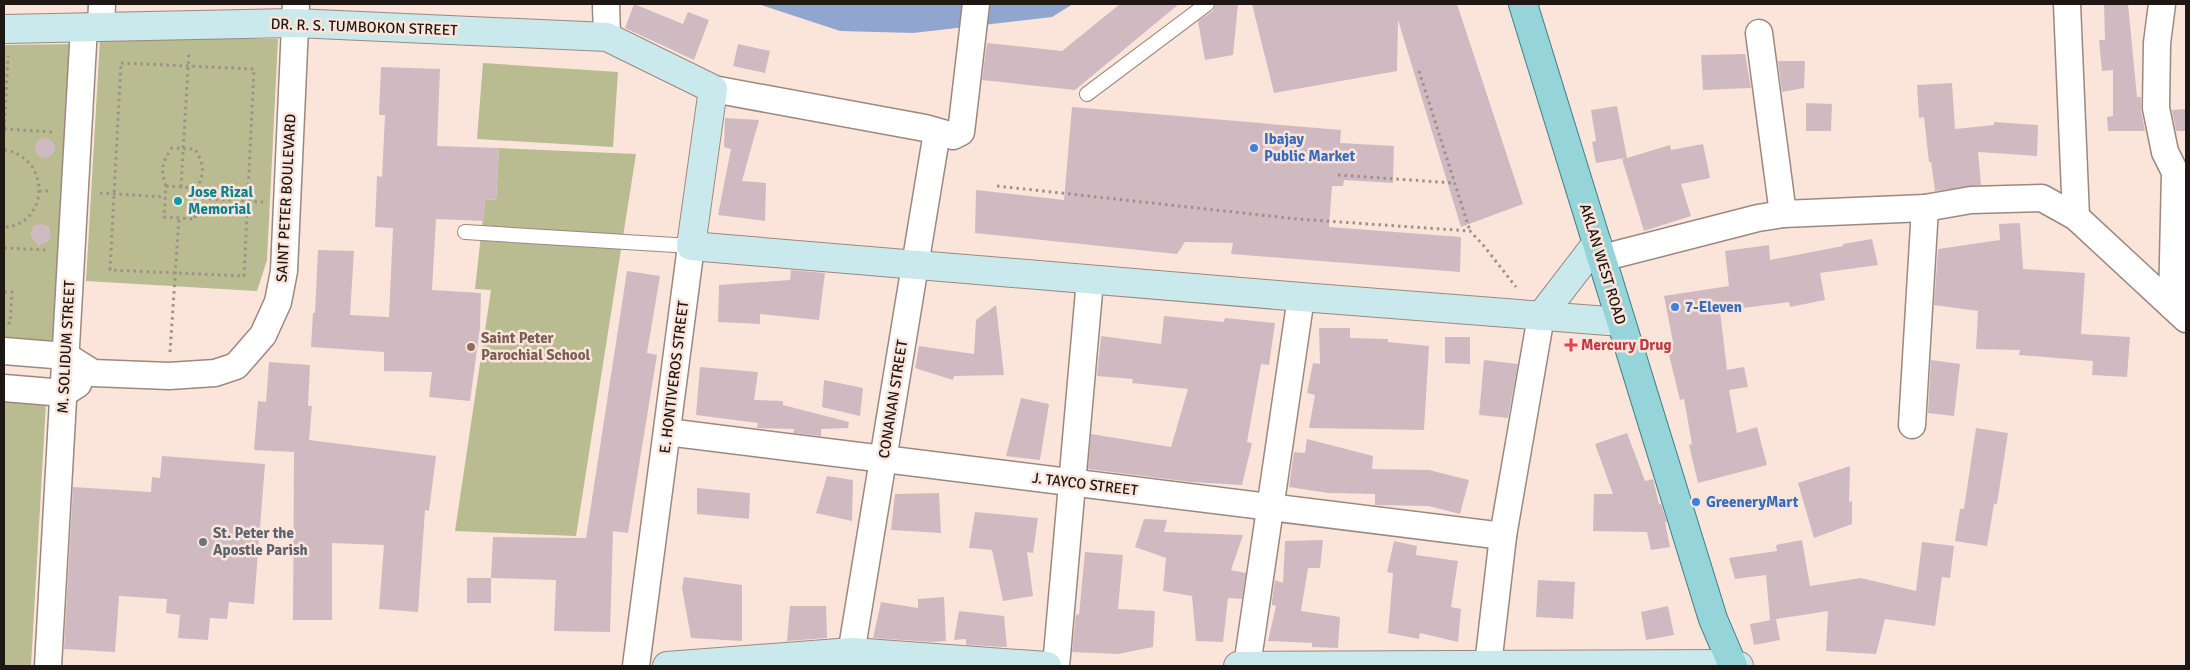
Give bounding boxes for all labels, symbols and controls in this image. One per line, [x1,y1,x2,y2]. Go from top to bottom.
street label: DR. R. S. TUMBOKON STREET [270,15,458,39]
street label: SAINT PETER BOULEVARD [273,113,299,283]
place label: Ibajay Public Market [1264,130,1356,165]
marker: Ibajay Public Market [1248,142,1260,154]
place label: Jose Rizal Memorial [188,183,253,218]
marker: Jose Rizal Memorial [172,195,184,207]
street label: AKLAN WEST ROAD [1576,201,1630,327]
street label: M. SOLIDUM STREET [54,279,79,414]
place label: 7-Eleven [1685,298,1742,316]
street label: E. HONTIVEROS STREET [656,299,692,454]
marker: 7-Eleven [1669,301,1681,313]
place label: Saint Peter Parochial School [481,329,590,364]
place label: Mercury Drug [1581,336,1672,354]
street label: CONANAN STREET [875,338,911,460]
marker: Mercury Drug [1565,339,1577,351]
marker: Saint Peter Parochial School [465,341,477,353]
street label: J. TAYCO STREET [1031,469,1140,499]
place label: GreeneryMart [1706,493,1799,511]
marker: GreeneryMart [1690,496,1702,508]
place label: St. Peter the Apostle Parish [213,524,308,559]
marker: St. Peter the Apostle Parish [197,536,209,548]

